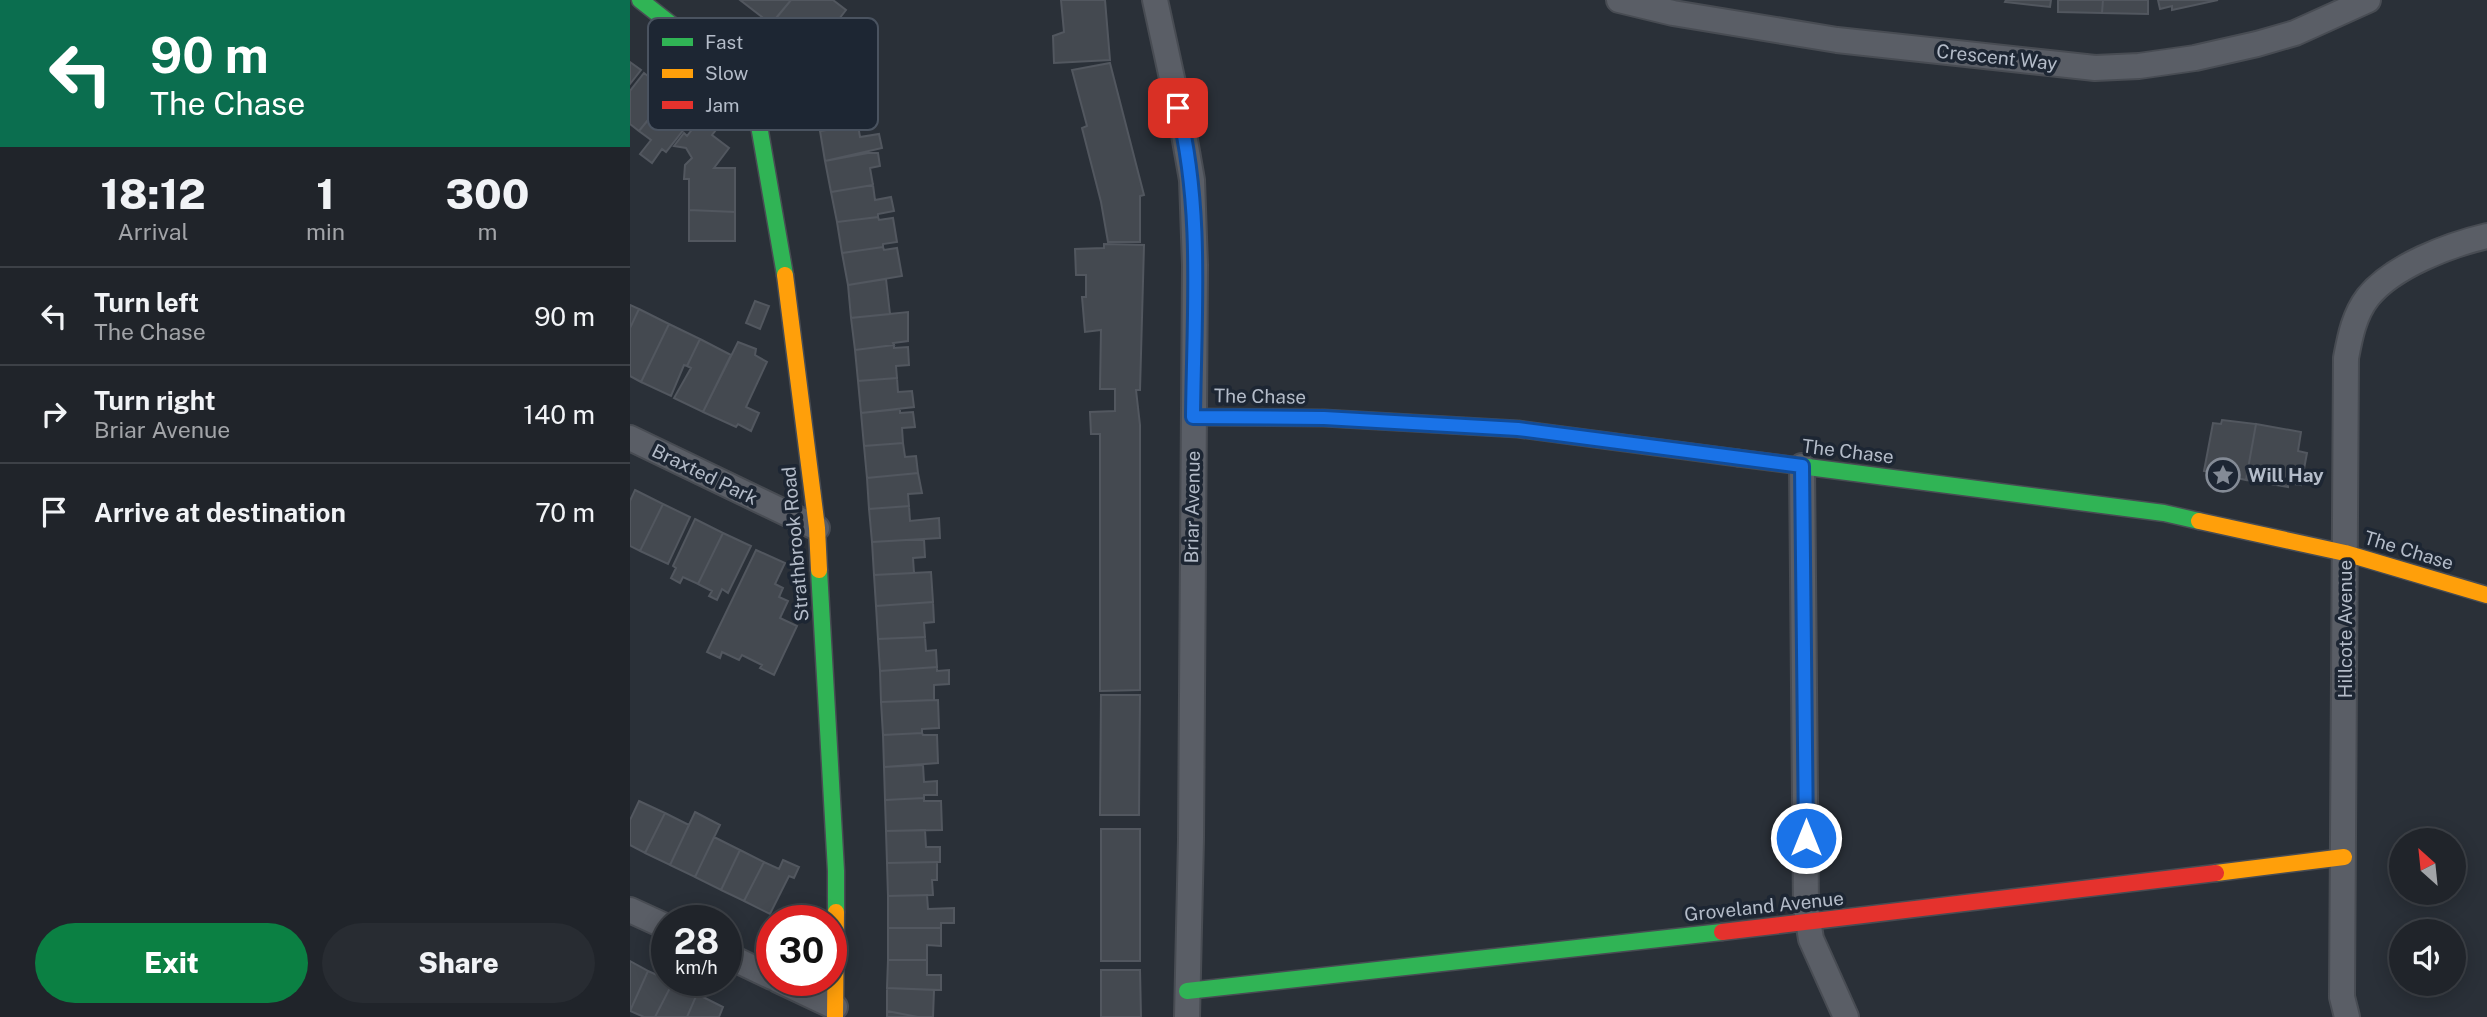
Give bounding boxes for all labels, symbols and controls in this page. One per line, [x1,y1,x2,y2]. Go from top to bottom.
legend [648,18,878,130]
text: 90 m [150,26,269,84]
icon: left [35,28,126,119]
text: Fast [705,31,743,53]
street label: Crescent Way [1935,40,2059,74]
text: Slow [705,62,749,84]
pin [1148,78,1208,138]
text: The Chase [150,85,305,122]
icon: arrive [1159,89,1197,127]
text: Jam [705,94,739,116]
text: 18:12 [101,169,206,218]
text: 1 [316,169,335,218]
text: 300 [446,169,529,218]
text: Arrival [118,218,189,245]
text: min [306,218,345,245]
text: m [478,218,497,245]
text: Turn left [94,287,199,318]
icon: left [35,297,73,335]
text: 90 m [534,301,595,332]
text: The Chase [94,318,206,345]
street label: The Chase [1214,384,1306,408]
text: Turn right [94,385,216,416]
icon: right [35,395,73,433]
text: 140 m [523,399,595,430]
text: Briar Avenue [94,416,230,443]
street label: The Chase [1801,434,1895,468]
street label: Braxted Park [649,439,762,509]
street label: Briar Avenue [1180,450,1204,564]
place icon: Will Hay [2204,456,2242,494]
place label: Will Hay [2248,464,2324,486]
street label: Strathbrook Road [777,466,813,622]
icon: arrive [35,493,73,531]
text: Arrive at destination [94,497,346,528]
text: 70 m [535,497,595,528]
street label: The Chase [2362,526,2456,574]
street label: Hillcote Avenue [2334,560,2356,698]
position arrow [1769,801,1843,875]
north arrow [2389,828,2466,905]
map controls [2389,828,2466,996]
street label: Groveland Avenue [1683,887,1845,925]
speed limit sign: 30 [756,905,847,996]
button: sound [2389,919,2466,996]
text: 28 [674,921,719,962]
button: Exit [35,923,308,1003]
button: Share [322,923,595,1003]
text: km/h [675,957,718,978]

